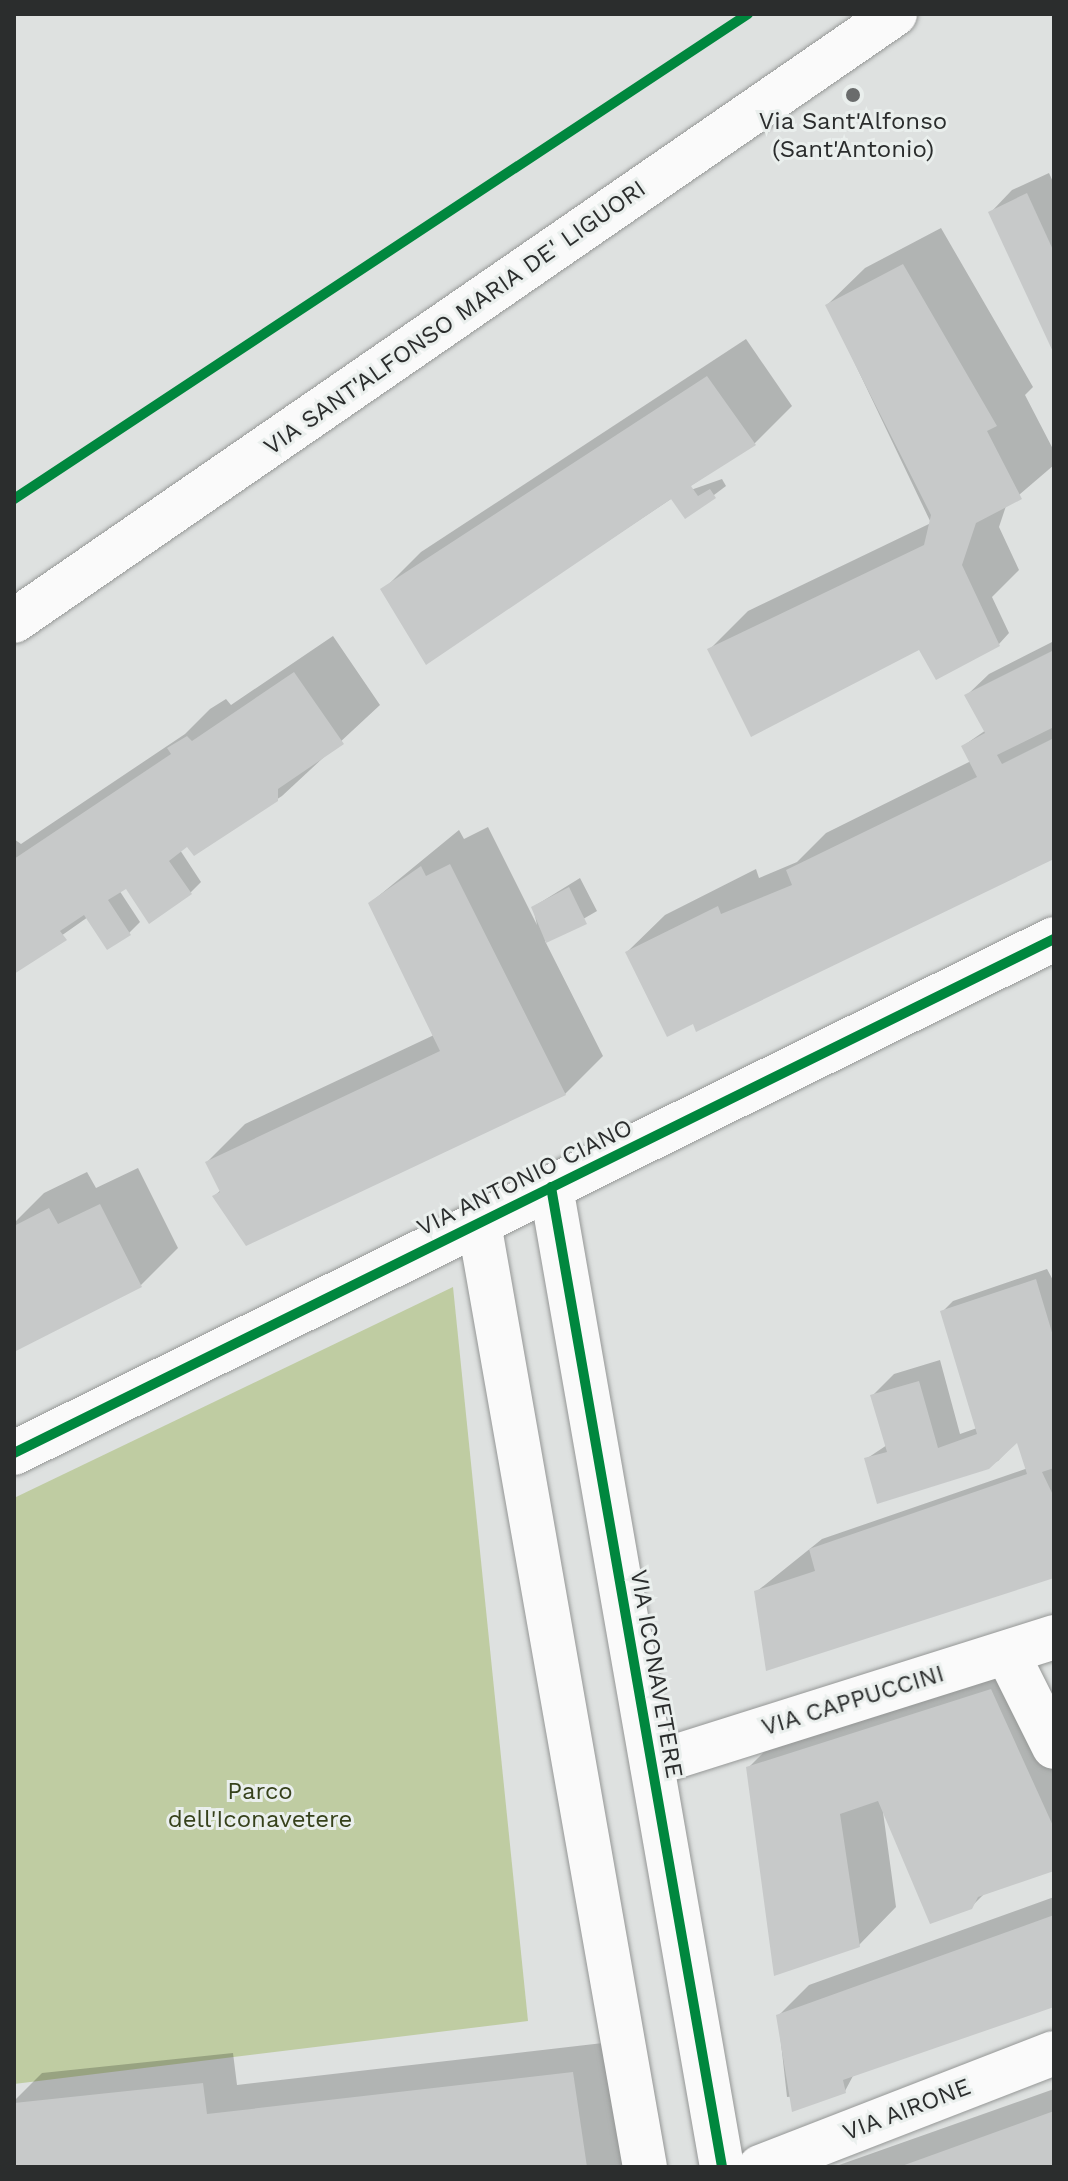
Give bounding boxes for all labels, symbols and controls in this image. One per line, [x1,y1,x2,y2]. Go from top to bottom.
marker: Via Sant'Alfonso (Sant'Antonio) [844,86,862,104]
place label: Via Sant'Alfonso (Sant'Antonio) [759,108,947,164]
street label: VIA SANT'ALFONSO MARIA DE' LIGUORI [258,174,652,462]
street label: VIA ANTONIO CIANO [412,1113,638,1243]
street label: VIA ICONAVETERE [623,1567,689,1781]
street label: VIA CAPPUCCINI [758,1659,948,1743]
park label: Parco dell'Iconavetere [168,1778,352,1834]
street label: VIA AIRONE [838,2072,976,2148]

